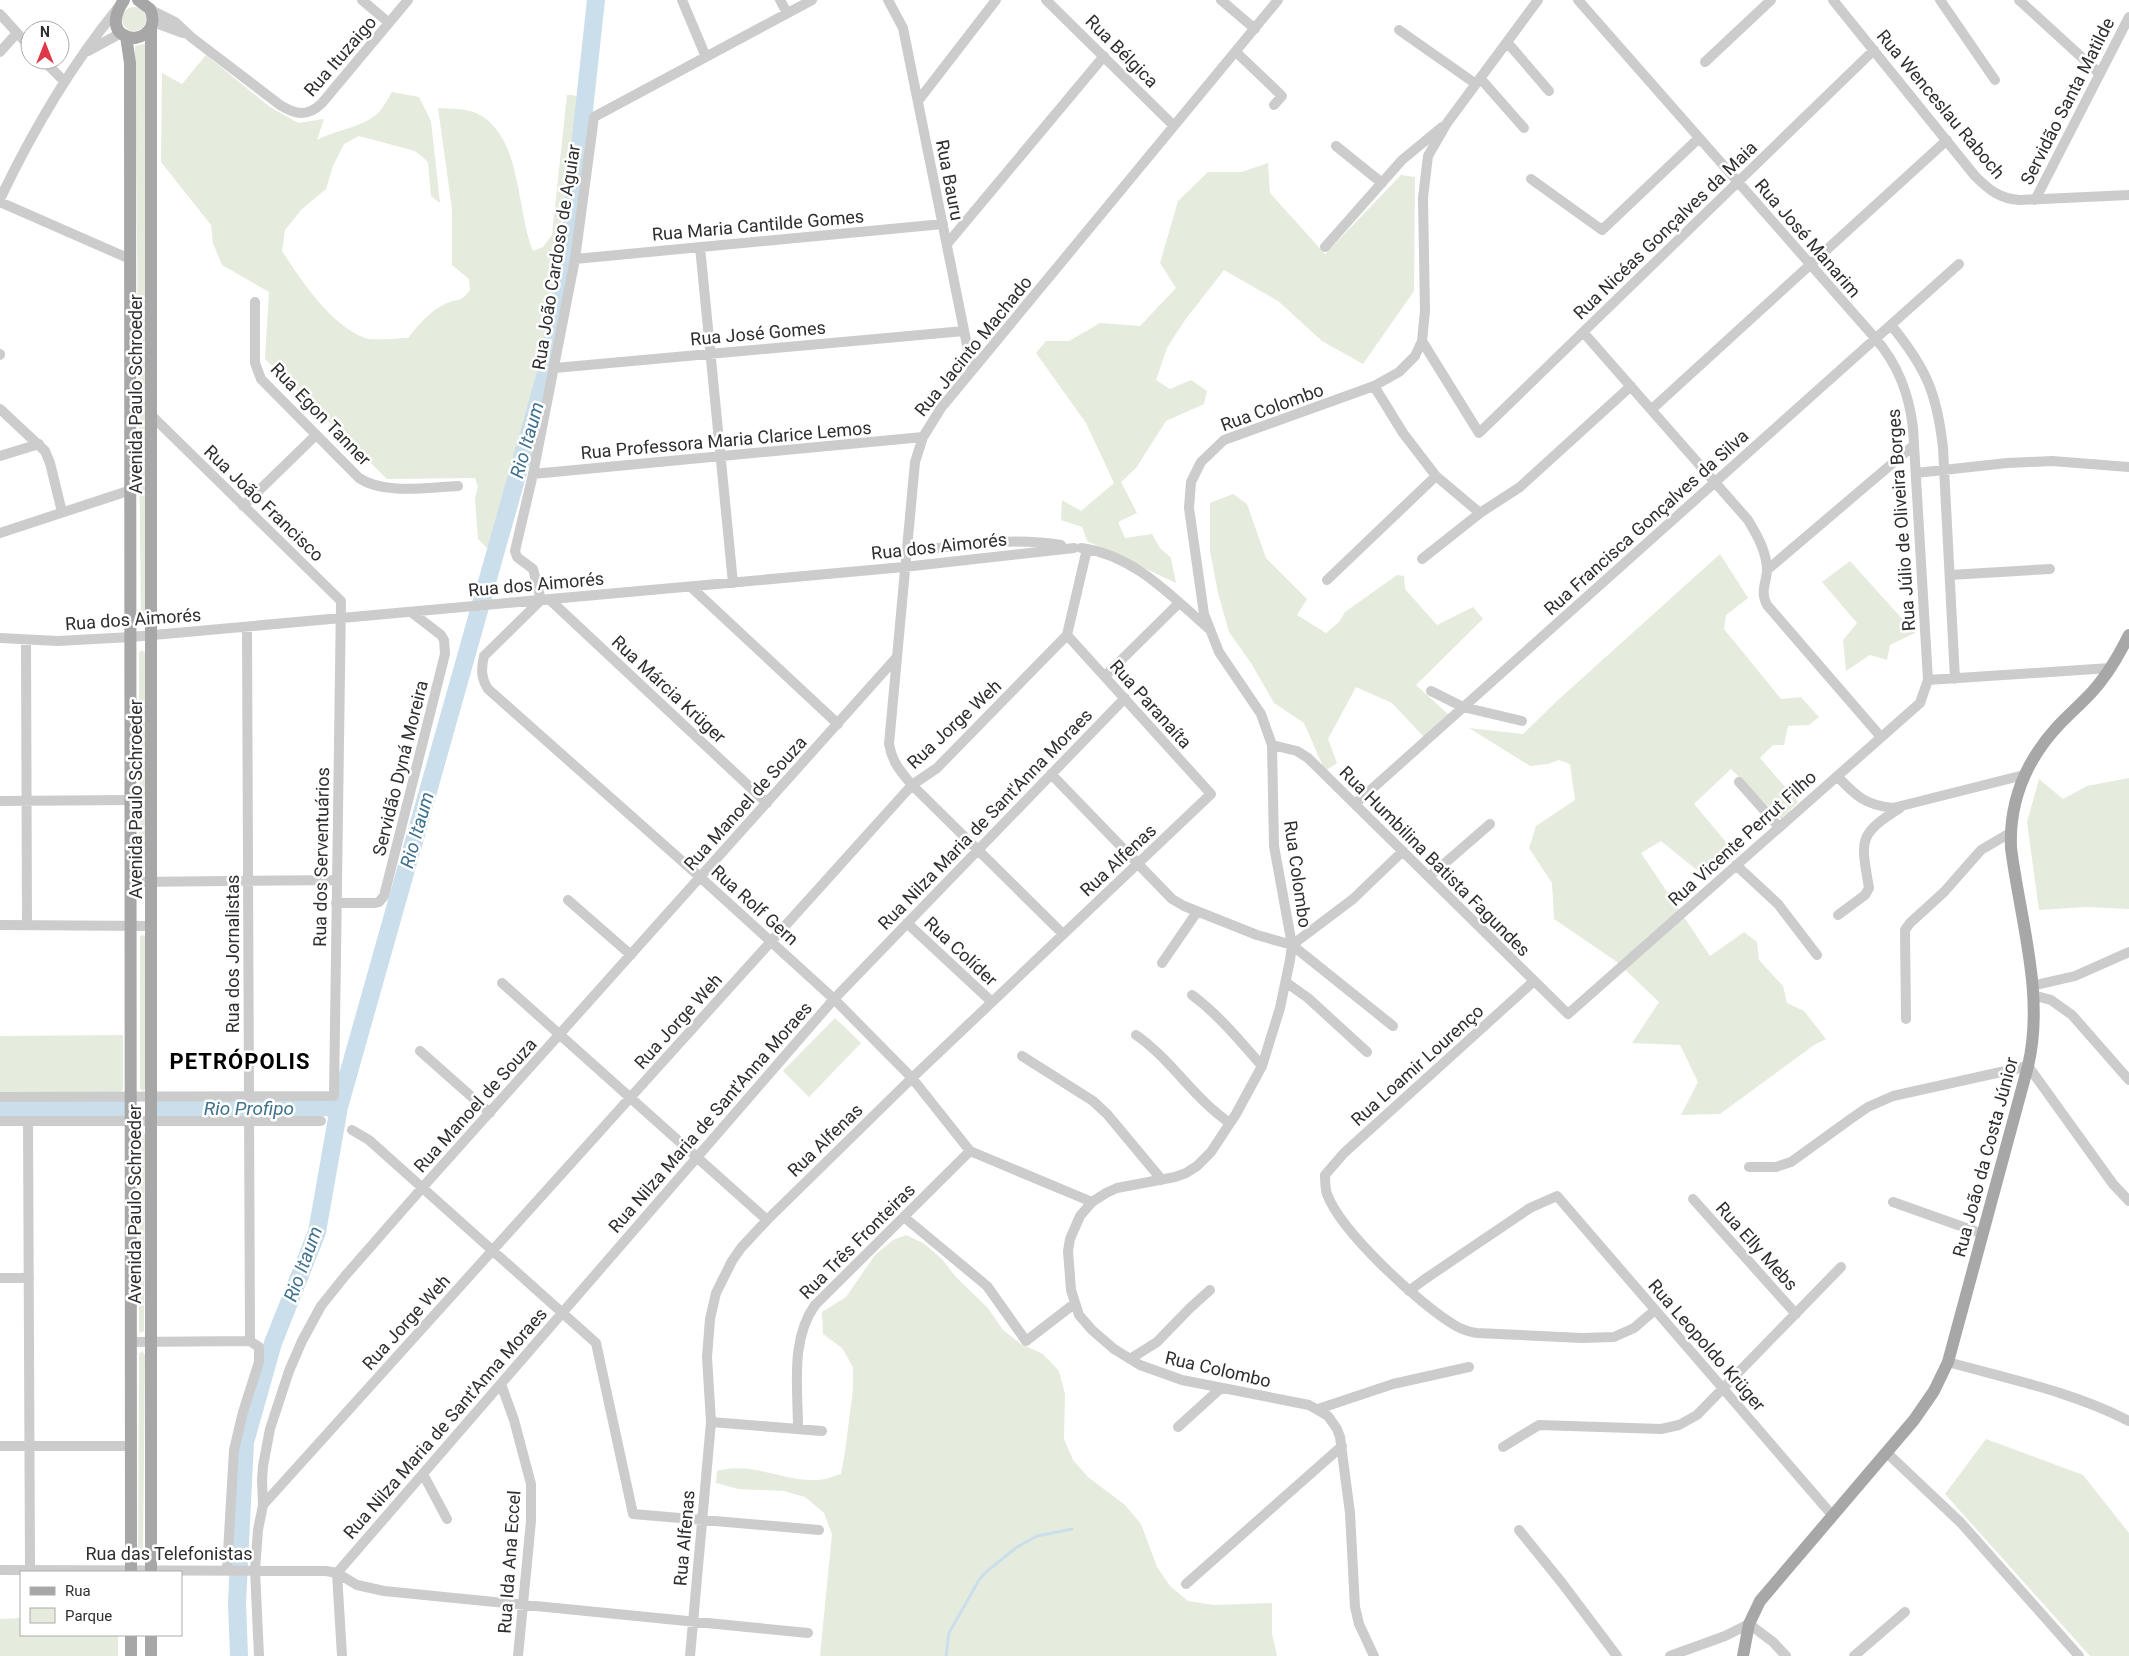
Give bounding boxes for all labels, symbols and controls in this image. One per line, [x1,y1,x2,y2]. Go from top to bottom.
street label: Rua Bélgica [1081,10,1163,92]
street label: Rua Ituzaigo [299,12,381,100]
street label: Servidão Santa Matilde [2016,14,2118,188]
north arrow [20,20,70,70]
text: N [40,24,50,40]
street label: Rua Wenceslau Raboch [1873,25,2009,183]
street label: Rua Nicéas Gonçalves da Maia [1569,137,1761,323]
street label: Rua Bauru [932,138,968,222]
street label: Rua João Cardoso de Aguiar [528,143,584,371]
street label: Rua José Manarim [1751,174,1865,302]
street label: Rua Maria Cantilde Gomes [651,205,865,245]
street label: Rua Jacinto Machado [910,272,1036,420]
street label: Avenida Paulo Schroeder [125,294,146,494]
street label: Rua José Gomes [689,317,827,349]
street label: Rua Egon Tanner [267,358,375,470]
street label: Rua Colombo [1218,379,1326,435]
water label: Rio Itaum [505,399,549,481]
street label: Rua Júlio de Oliveira Borges [1883,408,1919,632]
street label: Rua Professora Maria Clarice Lemos [580,417,872,463]
street label: Rua Francisca Gonçalves da Silva [1540,425,1752,619]
street label: Rua João Francisco [200,441,328,565]
street label: Rua dos Aimorés [870,528,1008,564]
street label: Rua dos Aimorés [467,568,605,600]
street label: Rua dos Aimorés [64,604,202,634]
street label: Rua Márcia Krüger [608,631,730,747]
street label: Rua Paranaíta [1106,655,1196,753]
street label: Rua Jorge Weh [903,675,1005,773]
street label: Servidão Dyná Moreira [368,678,432,858]
street label: Avenida Paulo Schroeder [125,699,146,899]
street label: Rua Nilza Maria de Sant'Anna Moraes [874,704,1096,934]
street label: Rua Manoel de Souza [679,732,811,874]
street label: Rua Humbilina Batista Fagundes [1336,762,1534,960]
street label: Rua Vicente Perrut Filho [1664,766,1820,910]
street label: Rua dos Serventuários [309,767,333,947]
water label: Rio Itaum [395,789,439,871]
street label: Rua Colombo [1280,819,1316,929]
street label: Rua Alfenas [1076,820,1160,900]
street label: Rua Rolf Gern [707,861,803,949]
street label: Rua dos Jornalistas [222,875,243,1033]
street label: Rua Colíder [920,912,1002,990]
street label: Rua Jorge Weh [630,969,726,1073]
street label: Rua Nilza Maria de Sant'Anna Moraes [604,997,816,1237]
street label: Rua Loamir Lourenço [1347,1000,1487,1130]
street label: Rua Manoel de Souza [409,1034,541,1176]
district label: PETRÓPOLIS [170,1048,310,1074]
street label: Rua João da Costa Júnior [1948,1055,2022,1259]
water label: Rio Profipo [204,1097,294,1120]
street label: Rua Alfenas [783,1099,867,1181]
street label: Avenida Paulo Schroeder [124,1104,145,1304]
street label: Rua Três Fronteiras [795,1179,919,1303]
street label: Rua Elly Mebs [1712,1197,1802,1295]
water label: Rio Itaum [279,1223,327,1305]
street label: Rua Jorge Weh [358,1270,454,1374]
street label: Rua Leopoldo Krüger [1644,1275,1770,1415]
street label: Rua Nilza Maria de Sant'Anna Moraes [339,1303,551,1543]
street label: Rua Colombo [1163,1347,1273,1391]
street label: Rua Alfenas [669,1489,699,1587]
street label: Rua Ida Ana Eccel [494,1490,524,1634]
street label: Rua das Telefonistas [85,1543,253,1564]
legend [20,1571,182,1636]
text: Rua [65,1582,91,1600]
text: Parque [65,1607,112,1625]

